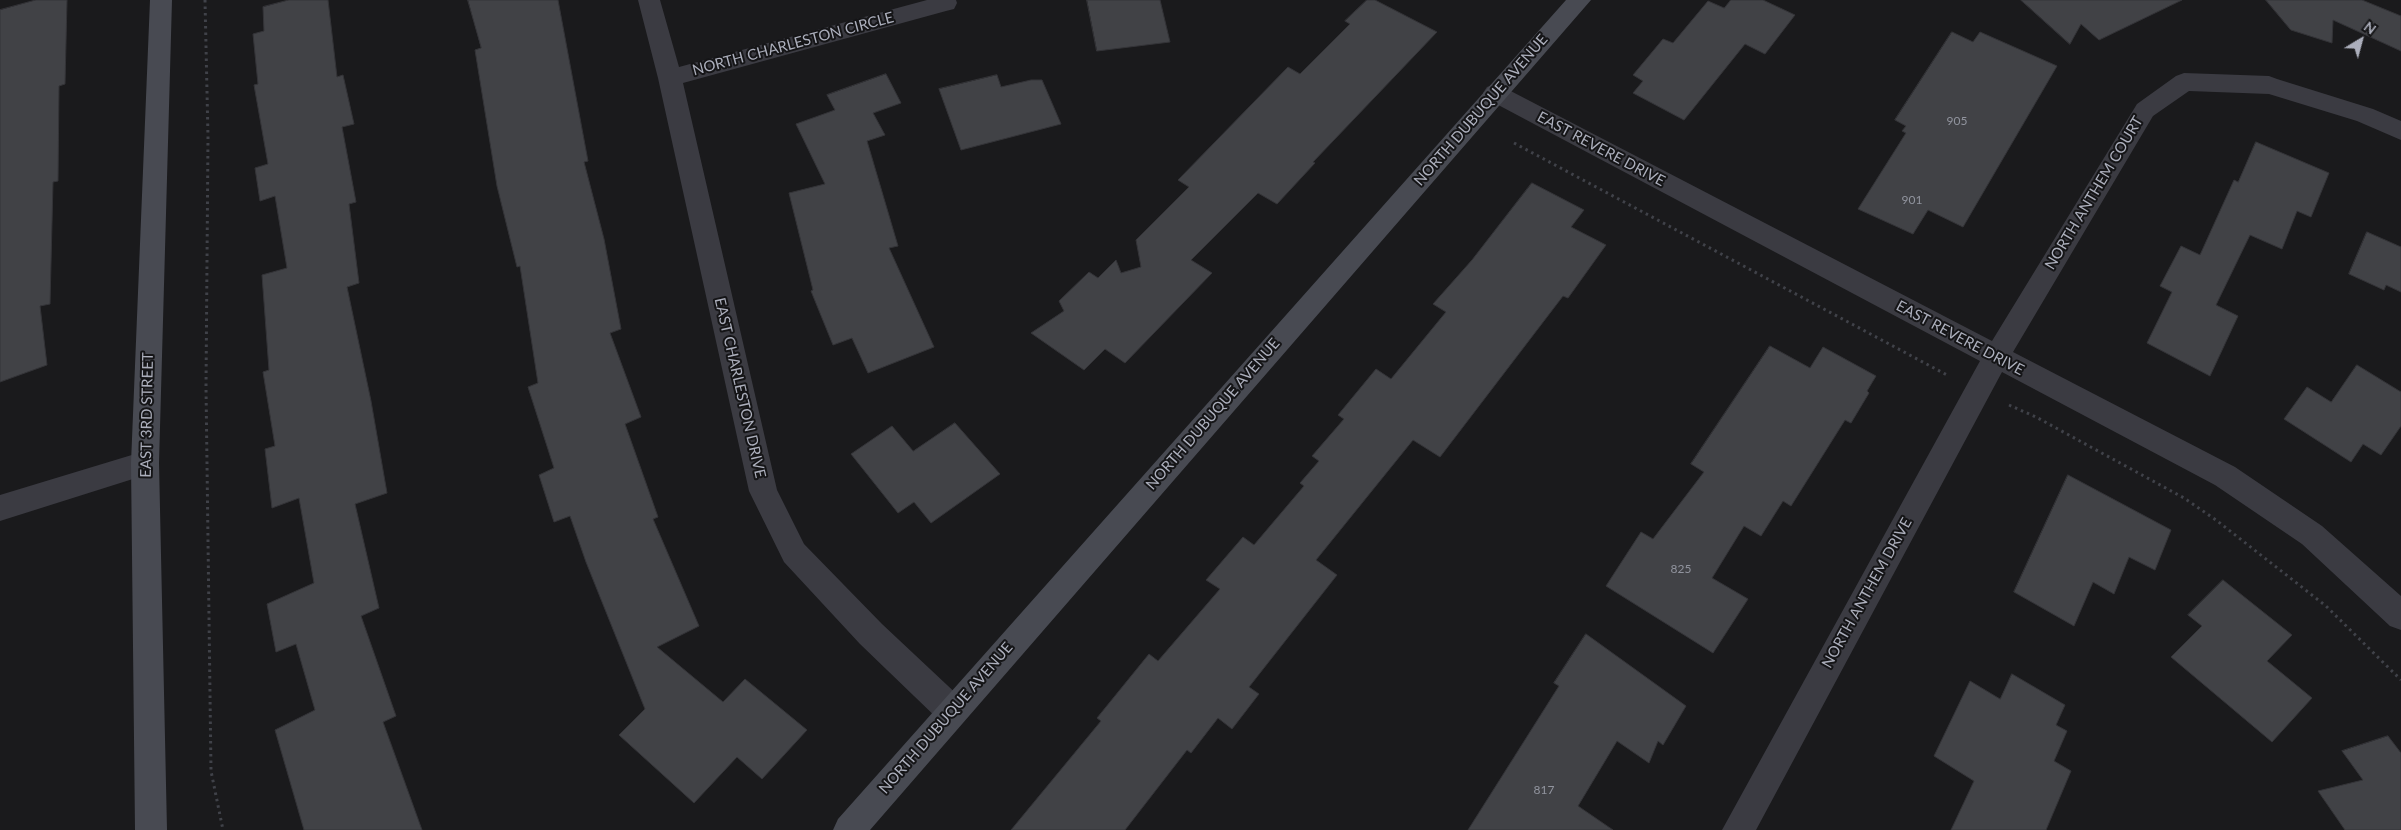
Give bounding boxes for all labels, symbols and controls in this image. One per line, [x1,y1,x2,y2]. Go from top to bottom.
street label: NORTH CHARLESTON CIRCLE [690,8,896,80]
north arrow [2336,15,2386,65]
text: N [2361,18,2380,38]
street label: NORTH DUBUQUE AVENUE [1410,31,1552,189]
street label: EAST REVERE DRIVE [1534,108,1668,190]
street label: NORTH ANTHEM COURT [2041,113,2147,273]
house number: 905 [1947,114,1967,128]
house number: 901 [1902,193,1922,207]
street label: EAST CHARLESTON DRIVE [710,296,770,480]
street label: EAST REVERE DRIVE [1893,297,2027,379]
street label: NORTH DUBUQUE AVENUE [1142,335,1284,493]
street label: EAST 3RD STREET [137,352,157,478]
street label: NORTH ANTHEM DRIVE [1818,515,1916,671]
house number: 825 [1671,562,1691,576]
street label: NORTH DUBUQUE AVENUE [875,639,1017,797]
house number: 817 [1534,783,1554,797]

